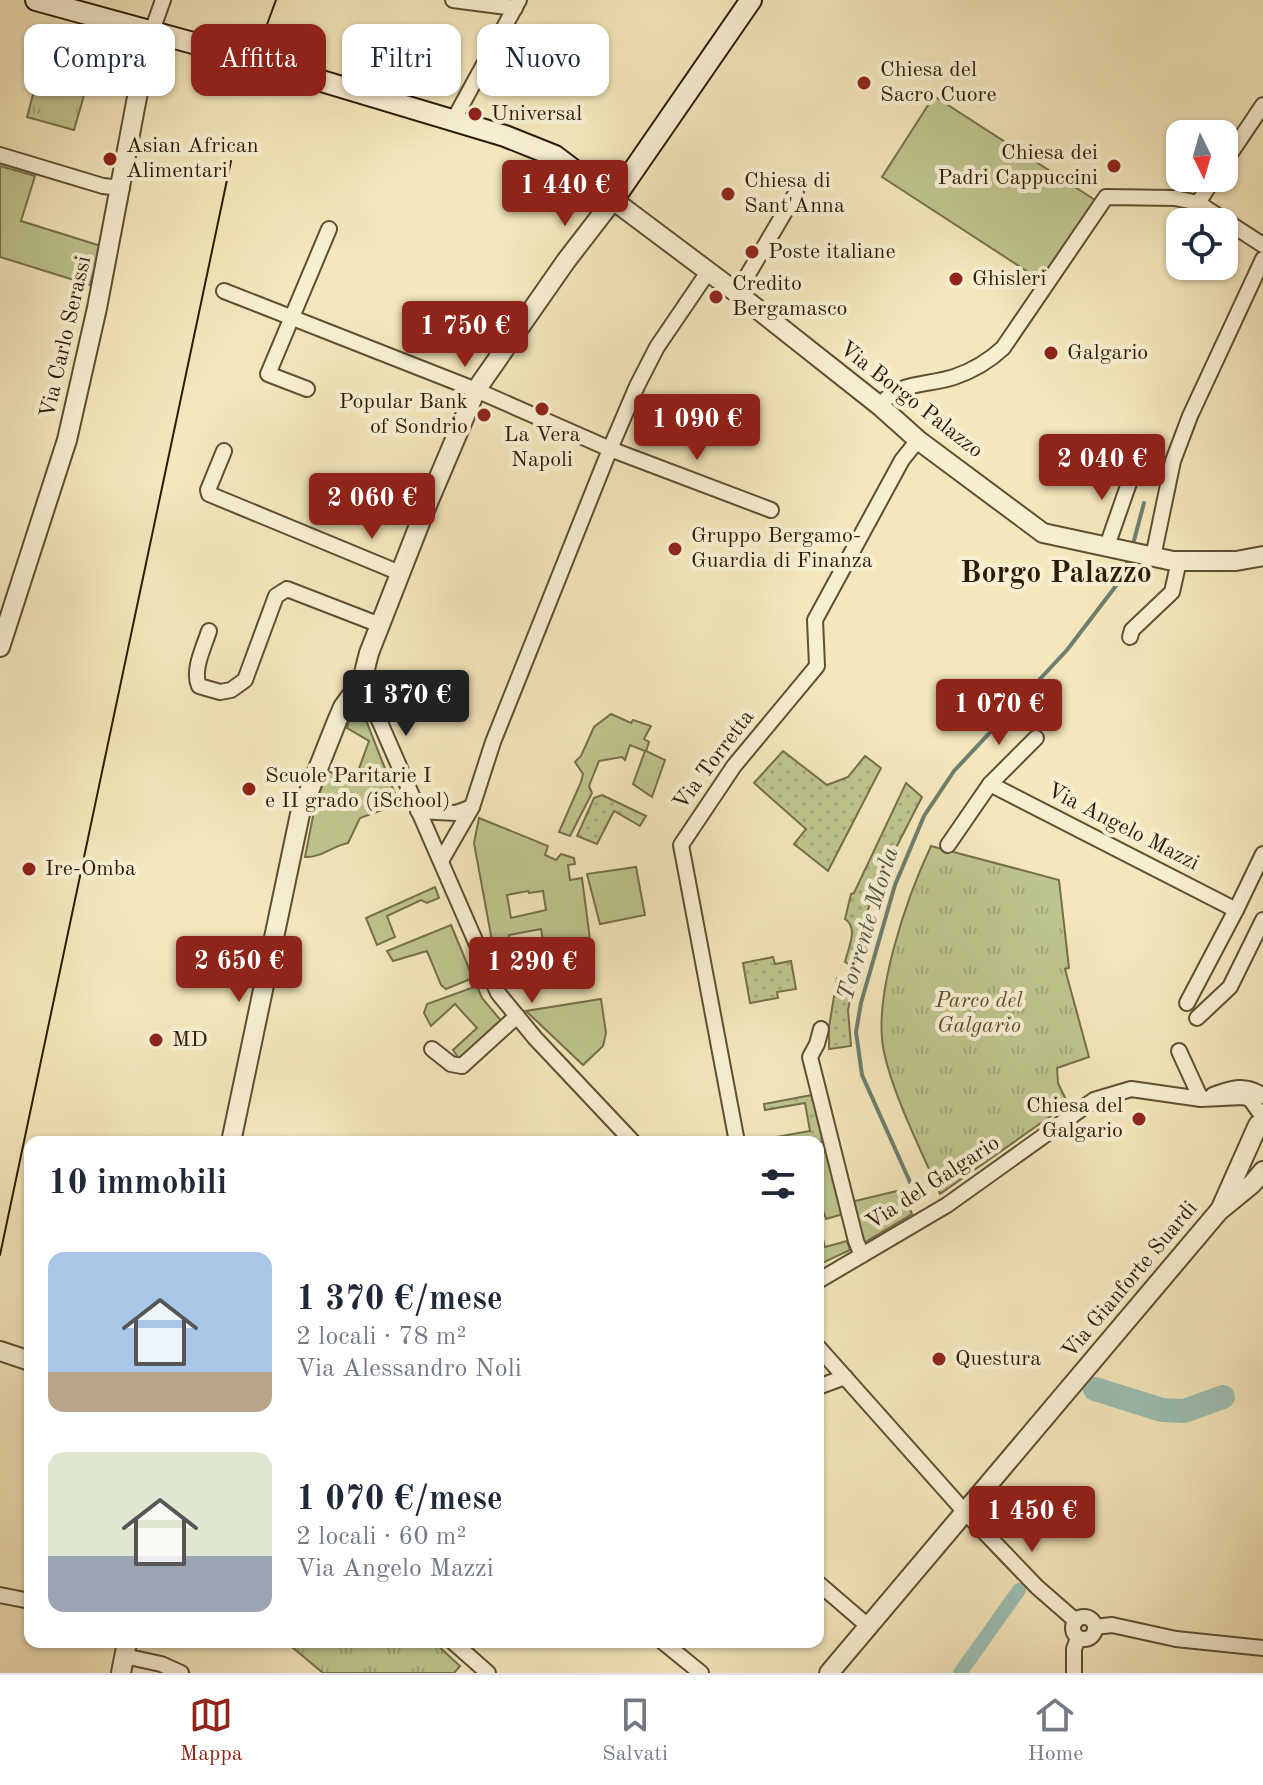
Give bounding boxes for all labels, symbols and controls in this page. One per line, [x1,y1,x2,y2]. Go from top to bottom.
chip: Compra [24,24,175,96]
chip: Affitta [191,24,326,96]
chip: Filtri [342,24,461,96]
chip: Nuovo [477,24,609,96]
place label: Chiesa del Sacro Cuore [880,59,997,106]
marker: Chiesa del Sacro Cuore [855,74,873,92]
place label: Universal [491,103,582,125]
marker: Universal [466,105,484,123]
north arrow [1166,120,1238,192]
map controls [1166,120,1238,280]
place label: Asian African Alimentari [126,135,259,182]
place label: Chiesa dei Padri Cappuccini [937,142,1098,189]
marker: Asian African Alimentari [101,150,119,168]
marker: Chiesa dei Padri Cappuccini [1105,157,1123,175]
pin: 1 440 € [491,160,639,228]
place label: Chiesa di Sant'Anna [744,170,845,217]
text: 1 440 € [520,173,610,199]
marker: Chiesa di Sant'Anna [719,185,737,203]
button: locate [1166,208,1238,280]
place label: Poste italiane [768,241,896,263]
marker: Poste italiane [743,243,761,261]
street label: Via Carlo Serassi [37,254,95,420]
place label: Ghisleri [972,268,1046,290]
marker: Ghisleri [947,270,965,288]
place label: Credito Bergamasco [732,273,847,320]
marker: Credito Bergamasco [707,288,725,306]
pin: 1 750 € [391,301,539,369]
text: 1 750 € [420,314,510,340]
street label: Via Borgo Palazzo [835,337,987,463]
place label: Galgario [1067,342,1148,364]
marker: Galgario [1042,344,1060,362]
place label: Popular Bank of Sondrio [339,391,468,438]
pin: 1 090 € [623,394,771,462]
marker: La Vera Napoli [533,400,551,418]
marker: Popular Bank of Sondrio [475,406,493,424]
text: 1 090 € [652,407,742,433]
place label: La Vera Napoli [504,424,580,471]
pin: 2 040 € [1028,434,1176,502]
text: 2 040 € [1057,447,1147,473]
pin: 2 060 € [298,473,446,541]
text: 2 060 € [327,486,417,512]
place label: Gruppo Bergamo- Guardia di Finanza [691,525,873,572]
marker: Gruppo Bergamo- Guardia di Finanza [666,540,684,558]
district label: Borgo Palazzo [960,559,1152,589]
pin: 1 370 € [332,670,480,738]
pin: 1 070 € [925,679,1073,747]
text: 1 370 € [361,683,451,709]
text: 1 070 € [954,692,1044,718]
street label: Via Torretta [670,706,759,814]
place label: Scuole Paritarie I e II grado (iSchool) [265,765,450,812]
street label: Via Angelo Mazzi [1043,779,1203,875]
marker: Scuole Paritarie I e II grado (iSchool) [240,780,258,798]
water label: Torrente Morla [834,844,904,1003]
place label: Ire-Omba [45,858,136,880]
marker: Ire-Omba [20,860,38,878]
pin: 2 650 € [165,936,313,1004]
pin: 1 290 € [458,937,606,1005]
text: 2 650 € [194,949,284,975]
text: 1 290 € [487,950,577,976]
park label: Parco del Galgario [934,990,1023,1037]
place label: MD [172,1029,208,1051]
marker: MD [147,1031,165,1049]
place label: Chiesa del Galgario [1026,1095,1123,1142]
marker: Chiesa del Galgario [1130,1110,1148,1128]
street label: Via del Galgario [862,1132,1004,1234]
icon: filters [756,1162,800,1206]
text: 10 immobili [48,1167,227,1201]
street label: Via Gianforte Suardi [1058,1197,1202,1363]
text: 1 370 €/mese [296,1283,503,1317]
icon: home [112,1284,208,1380]
text: 2 locali · 78 m² [296,1324,466,1350]
place label: Questura [955,1348,1041,1370]
marker: Questura [930,1350,948,1368]
text: Via Alessandro Noli [296,1356,522,1382]
text: 1 070 €/mese [296,1483,503,1517]
icon: home [112,1484,208,1580]
pin: 1 450 € [958,1486,1106,1554]
text: 1 450 € [987,1499,1077,1525]
text: 2 locali · 60 m² [296,1524,466,1550]
text: Via Angelo Mazzi [296,1556,494,1582]
tab: Mappa [180,1693,243,1768]
tab: Salvati [602,1693,668,1768]
tab: Home [1027,1693,1083,1768]

